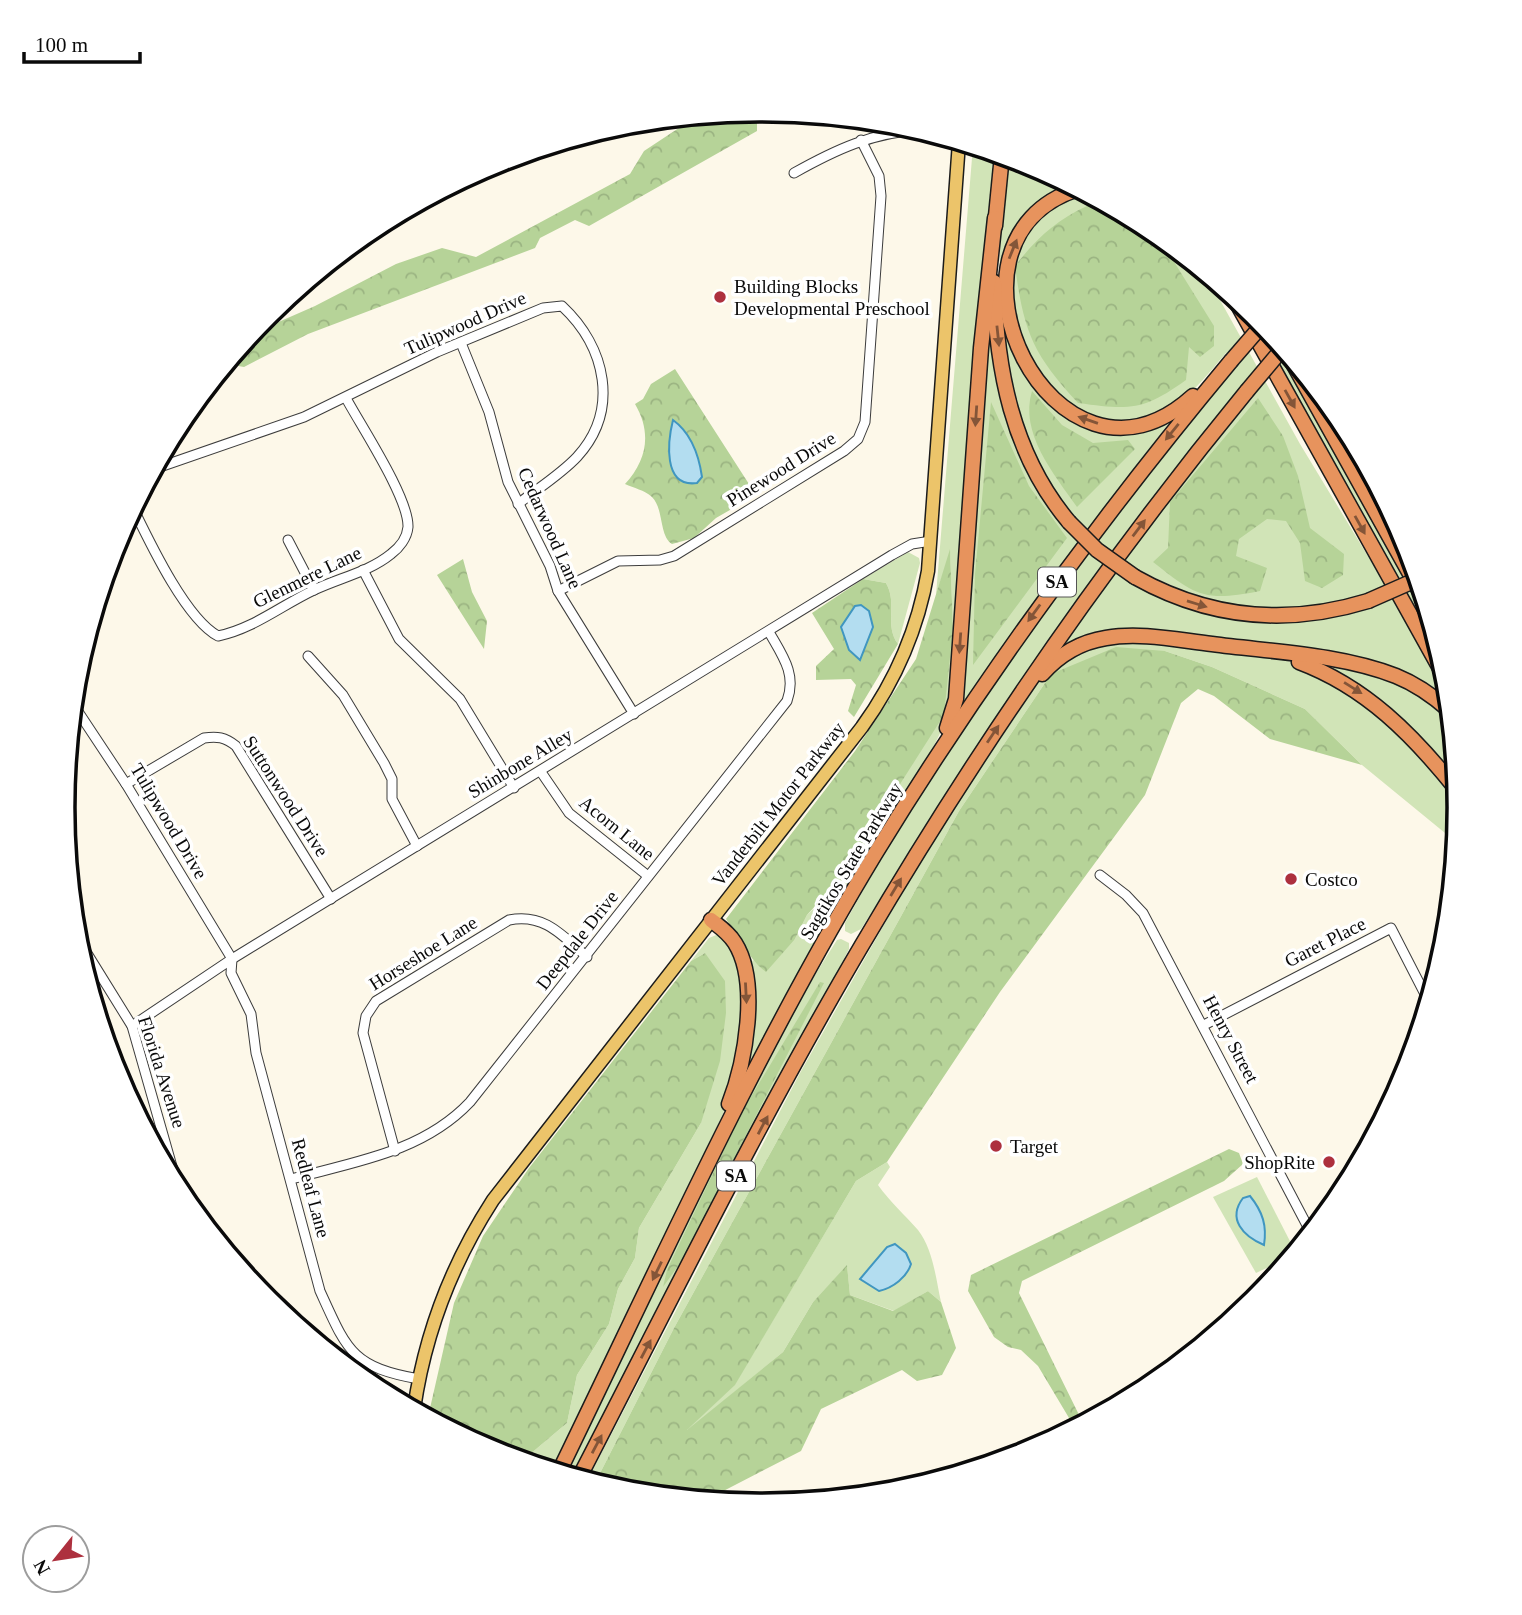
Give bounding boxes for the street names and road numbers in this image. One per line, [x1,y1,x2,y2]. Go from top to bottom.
street label: Tulipwood Drive [401,287,529,359]
street label: Pinewood Drive [723,427,839,511]
street label: Cedarwood Lane [514,464,586,592]
street label: Glenmere Lane [250,542,364,612]
road number: SA [1038,568,1076,596]
street label: Vanderbilt Motor Parkway [707,717,849,890]
street label: Shinbone Alley [464,723,576,802]
street label: Suttonwood Drive [239,732,333,860]
street label: Tulipwood Drive [126,760,212,882]
street label: Sagtikos State Parkway [796,778,906,943]
street label: Acorn Lane [575,791,659,865]
street label: Deepdale Drive [532,886,622,994]
street label: Horseshoe Lane [365,912,481,994]
street label: Garet Place [1281,913,1369,971]
street label: Henry Street [1199,991,1263,1087]
street label: Florida Avenue [134,1013,190,1131]
street label: Redleaf Lane [288,1136,334,1240]
road number: SA [717,1162,755,1190]

